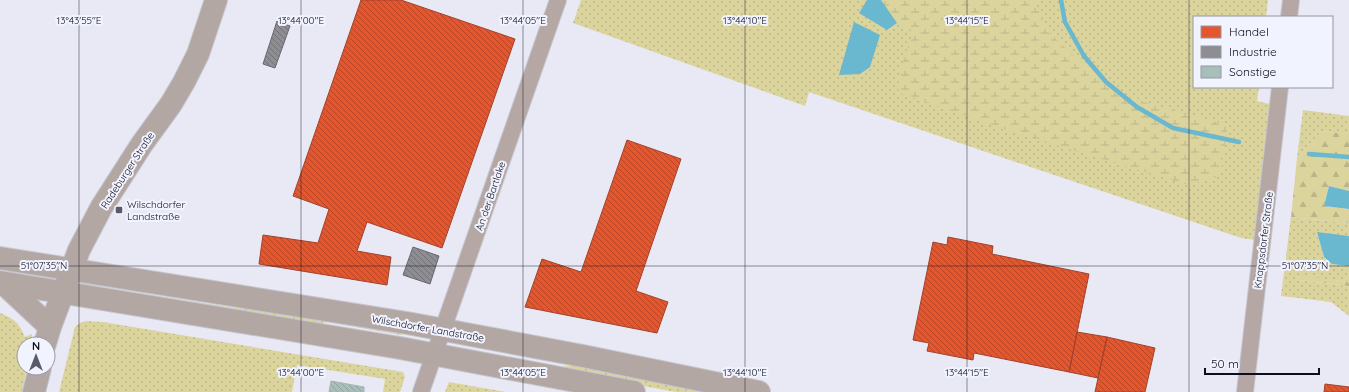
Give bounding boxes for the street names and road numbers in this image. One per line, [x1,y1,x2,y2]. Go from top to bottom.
street label: Radeburger Straße [98,129,157,211]
street label: An der Bartlake [473,160,508,232]
street label: Knappsdorfer Straße [1251,191,1276,289]
street label: Wilschdorfer Landstraße [371,312,485,345]

